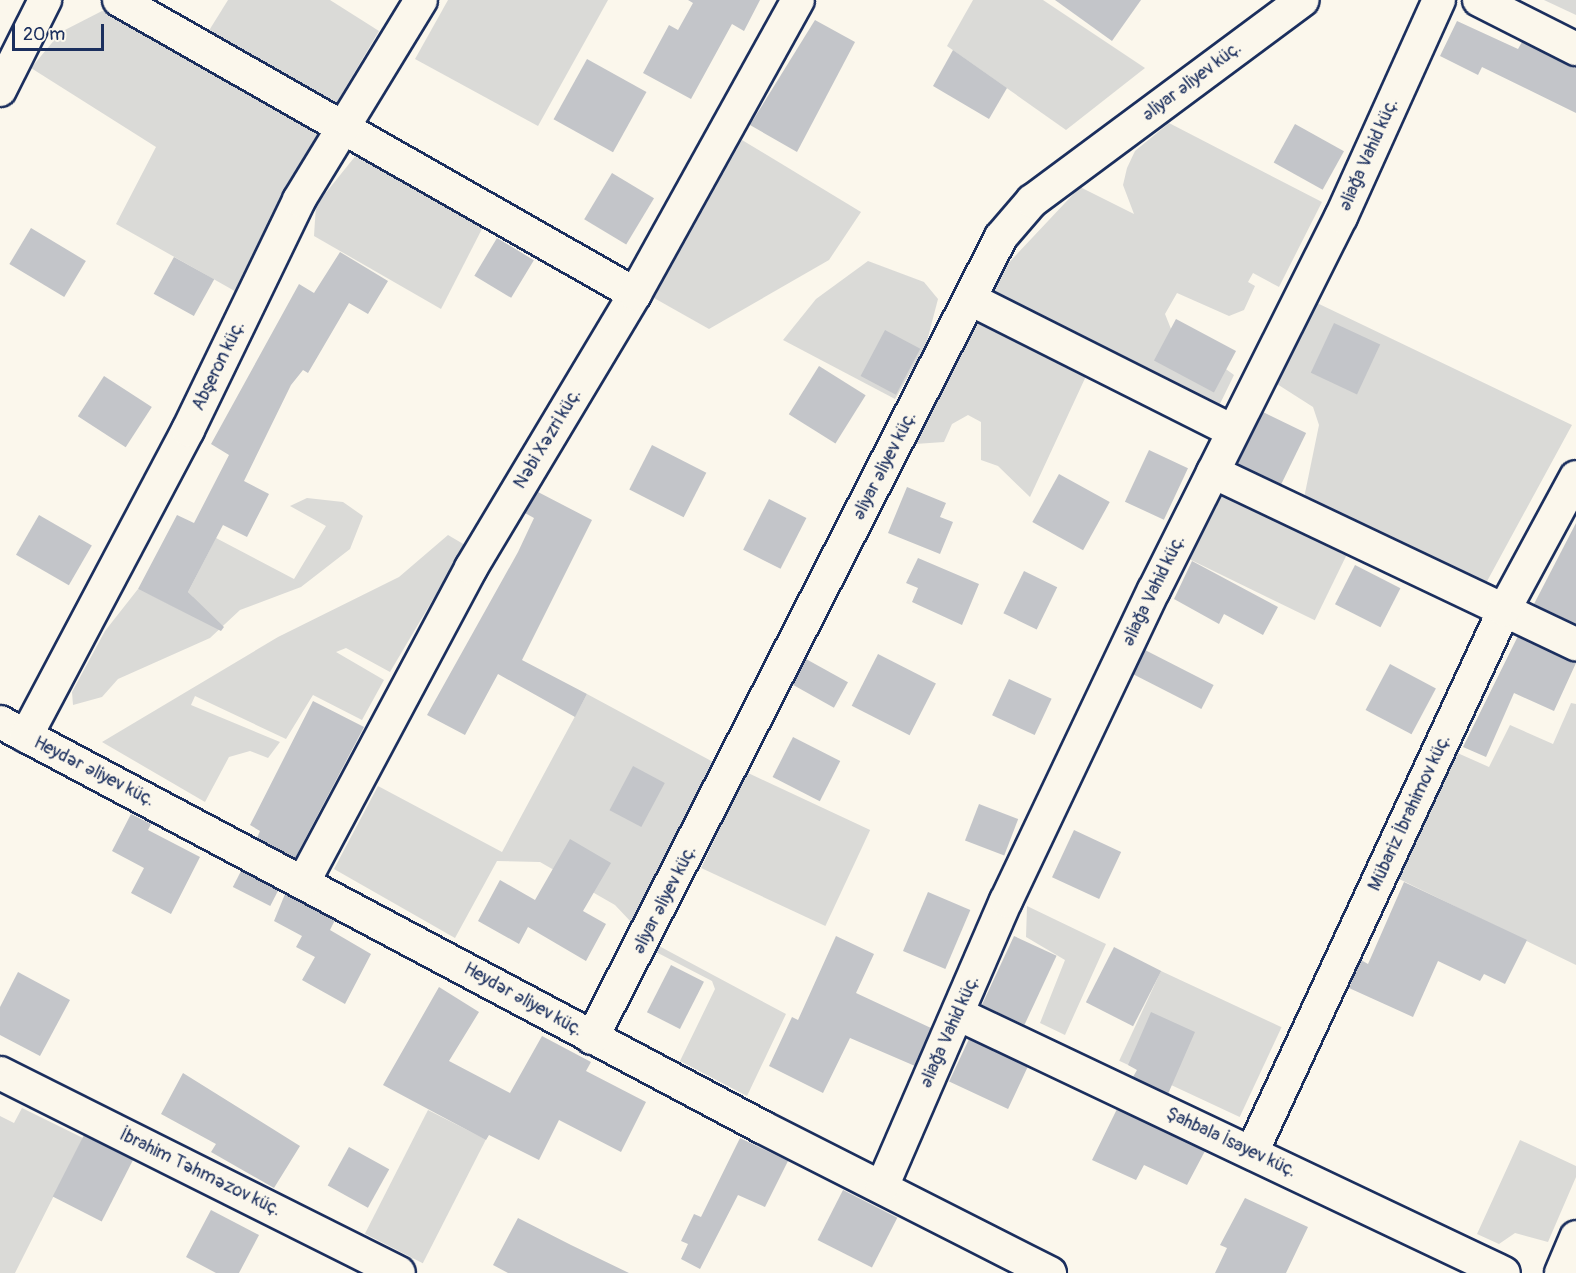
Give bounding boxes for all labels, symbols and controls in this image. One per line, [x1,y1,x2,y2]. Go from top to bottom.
scale bar [15,12,106,50]
text: 20 m [23,23,65,46]
street label: Əliyar Əliyev küç. [1138,38,1246,126]
street label: Əliağa Vahid küç. [1335,95,1403,215]
street label: Abşeron küç. [188,318,250,414]
street label: Nəbi Xəzri küç. [510,385,586,493]
street label: Əliyar Əliyev küç. [848,408,922,524]
street label: Əliağa Vahid küç. [1118,532,1190,650]
street label: Mübariz İbrahimov küç. [1364,731,1456,895]
street label: Heydər Əliyev küç. [30,732,158,812]
street label: Əliyar Əliyev küç. [628,842,702,958]
street label: Heydər Əliyev küç. [460,958,586,1042]
street label: Əliağa Vahid küç. [916,972,984,1092]
street label: Şahbala İsayev küç. [1162,1103,1300,1183]
street label: İbrahim Təhməzov küç. [116,1124,284,1222]

